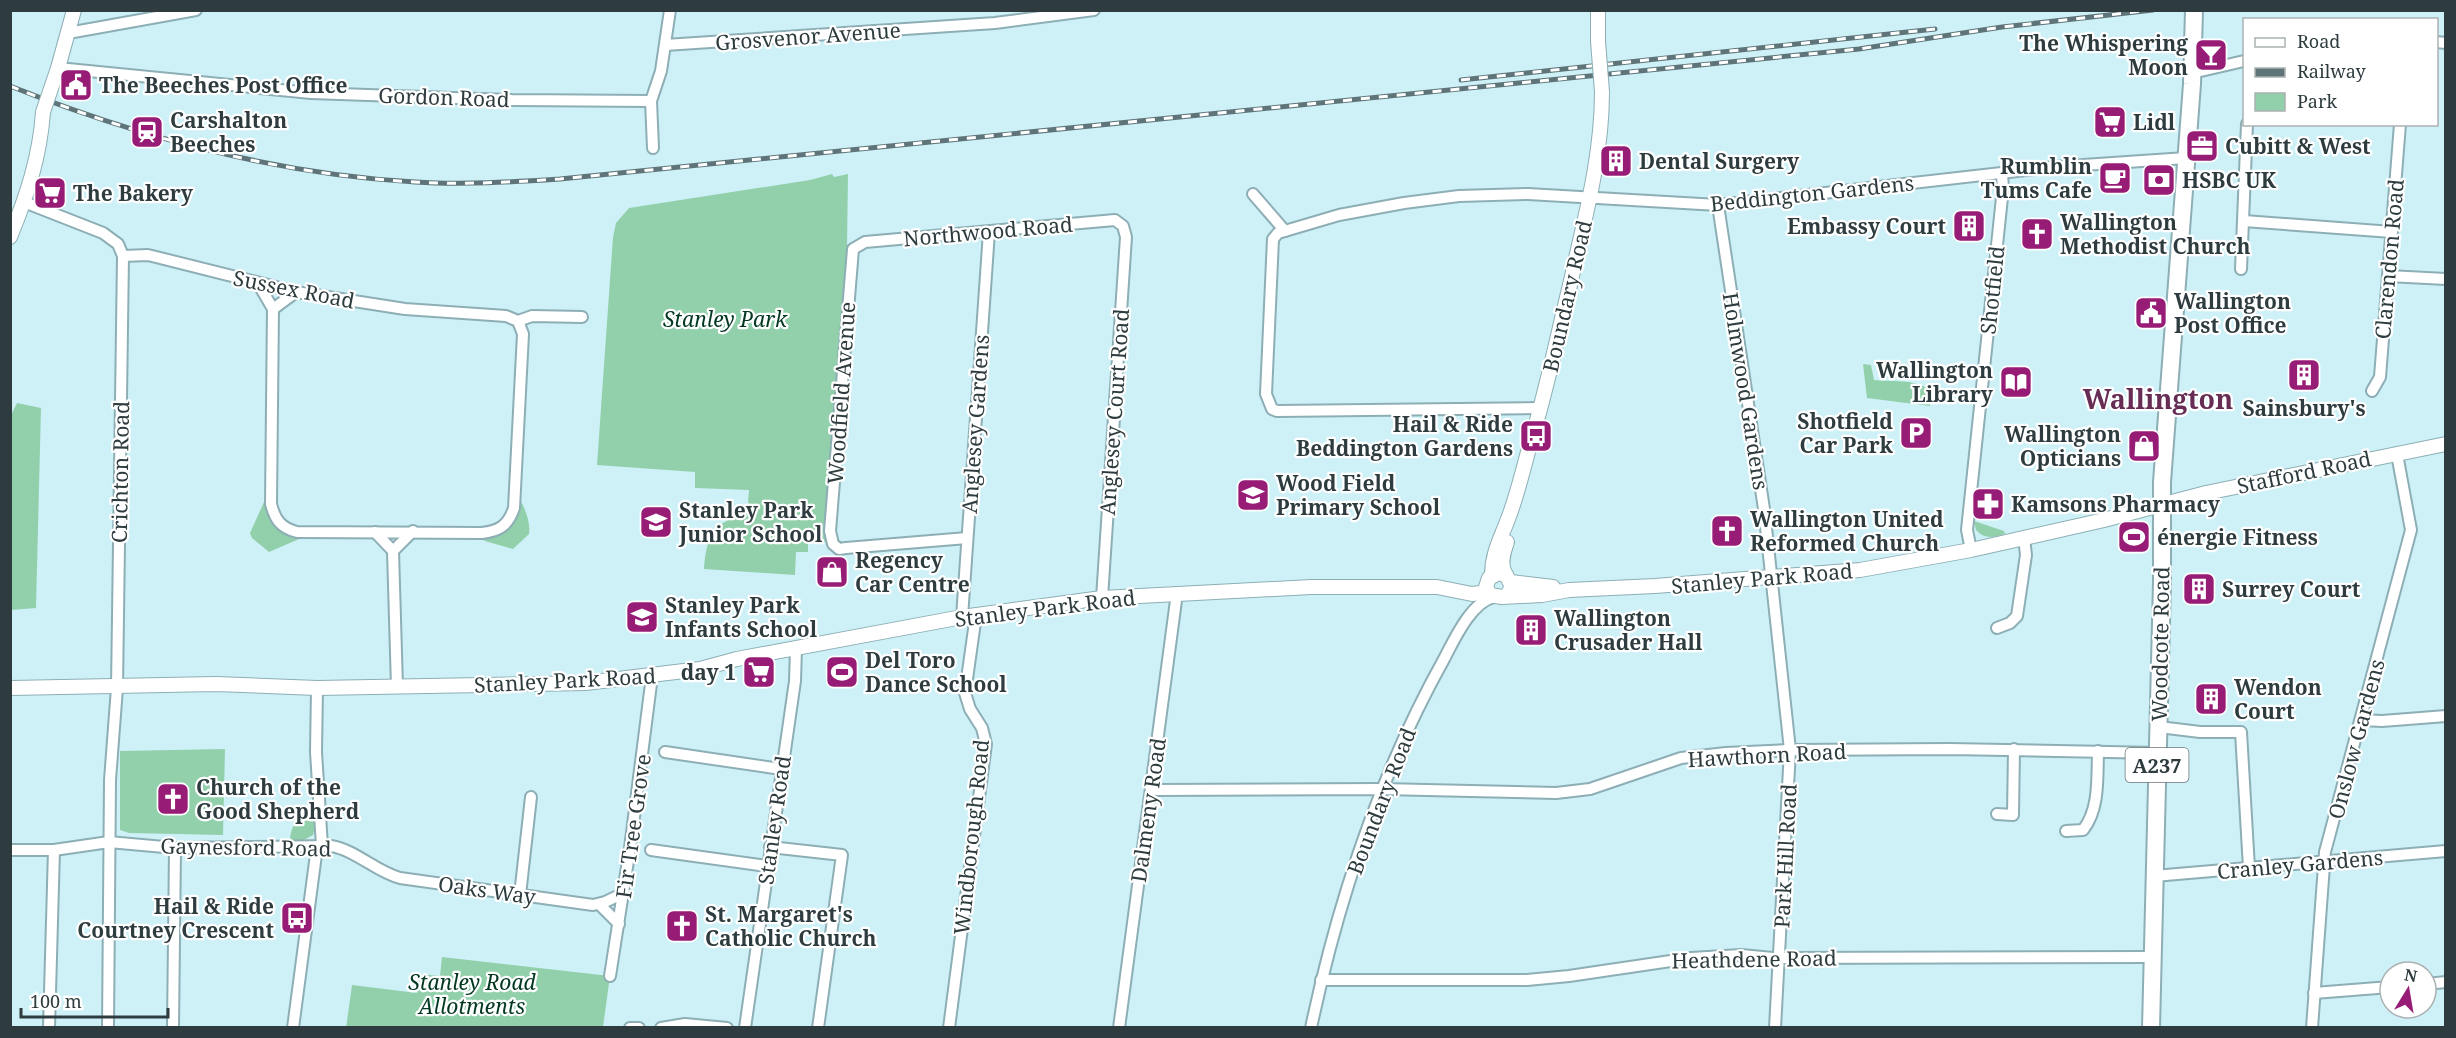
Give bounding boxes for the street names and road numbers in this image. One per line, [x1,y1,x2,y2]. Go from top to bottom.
street label: Grosvenor Avenue [714,16,902,56]
street label: Gordon Road [378,81,510,113]
street label: Beddington Gardens [1709,168,1915,218]
street label: Clarendon Road [2368,178,2410,340]
street label: Northwood Road [902,210,1074,252]
street label: Boundary Road [1536,217,1598,375]
street label: Shotfield [1973,244,2011,336]
street label: Sussex Road [231,264,357,315]
street label: Holmwood Gardens [1717,290,1775,492]
street label: Woodfield Avenue [821,301,861,485]
street label: Anglesey Court Road [1093,308,1135,516]
street label: Anglesey Gardens [955,334,995,514]
street label: Crichton Road [105,401,135,543]
street label: Stafford Road [2234,444,2374,500]
street label: Stanley Park Road [1670,556,1854,600]
street label: Woodcote Road [2145,566,2175,722]
street label: Stanley Park Road [953,583,1137,633]
street label: Onslow Gardens [2321,656,2391,822]
street label: Stanley Park Road [473,661,657,699]
street label: Boundary Road [1340,723,1422,879]
street label: Dalmeny Road [1124,736,1172,884]
street label: Hawthorn Road [1687,737,1847,773]
street label: Windborough Road [947,738,995,936]
road number: A237 [2126,748,2188,782]
street label: Fir Tree Grove [609,752,657,900]
street label: Stanley Road [751,754,797,886]
street label: Park Hill Road [1767,783,1803,929]
street label: Gaynesford Road [160,832,332,862]
street label: Cranley Gardens [2216,843,2384,885]
street label: Oaks Way [436,869,538,911]
street label: Heathdene Road [1671,944,1837,974]

